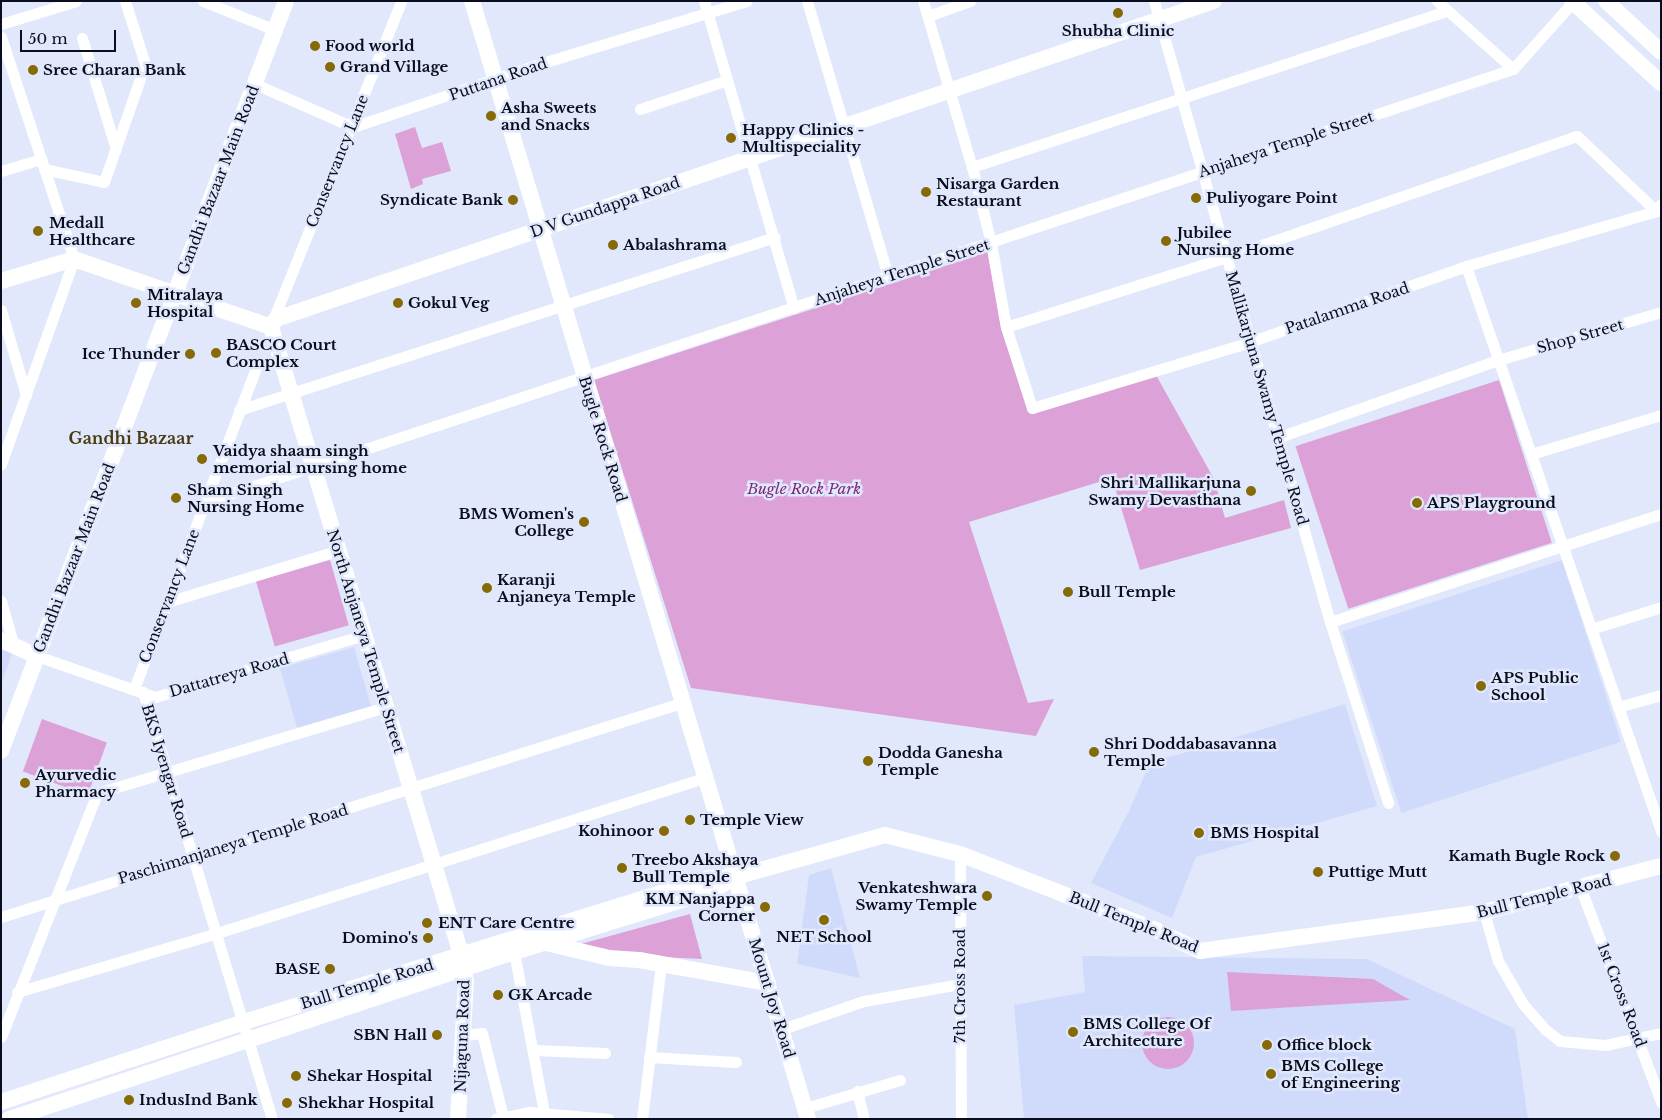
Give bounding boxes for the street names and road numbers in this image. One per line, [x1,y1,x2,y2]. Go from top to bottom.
street label: Puttana Road [446,54,550,104]
street label: Gandhi Bazaar Main Road [173,82,263,278]
street label: Conservancy Lane [302,92,372,230]
street label: Anjaheya Temple Street [1196,107,1376,181]
street label: D V Gundappa Road [527,173,683,241]
street label: Anjaheya Temple Street [812,235,992,309]
street label: Mallikarjuna Swamy Temple Road [1222,268,1312,528]
street label: Patalamma Road [1282,278,1412,338]
street label: Shop Street [1535,315,1625,357]
street label: Bugle Rock Road [575,374,631,504]
street label: Gandhi Bazaar Main Road [29,460,119,656]
street label: Conservancy Lane [135,526,203,666]
street label: North Anjaneya Temple Street [323,526,409,756]
street label: Dattatreya Road [167,649,291,701]
street label: BKS Iyengar Road [138,702,196,840]
street label: Paschimanjaneya Temple Road [116,800,350,888]
street label: Bull Temple Road [1475,871,1613,921]
street label: Bull Temple Road [1066,888,1202,956]
street label: 7th Cross Road [951,929,969,1043]
street label: Mount Joy Road [745,936,799,1060]
street label: 1st Cross Road [1594,940,1650,1050]
street label: Bull Temple Road [298,955,436,1013]
street label: Nijaguna Road [451,979,473,1093]

